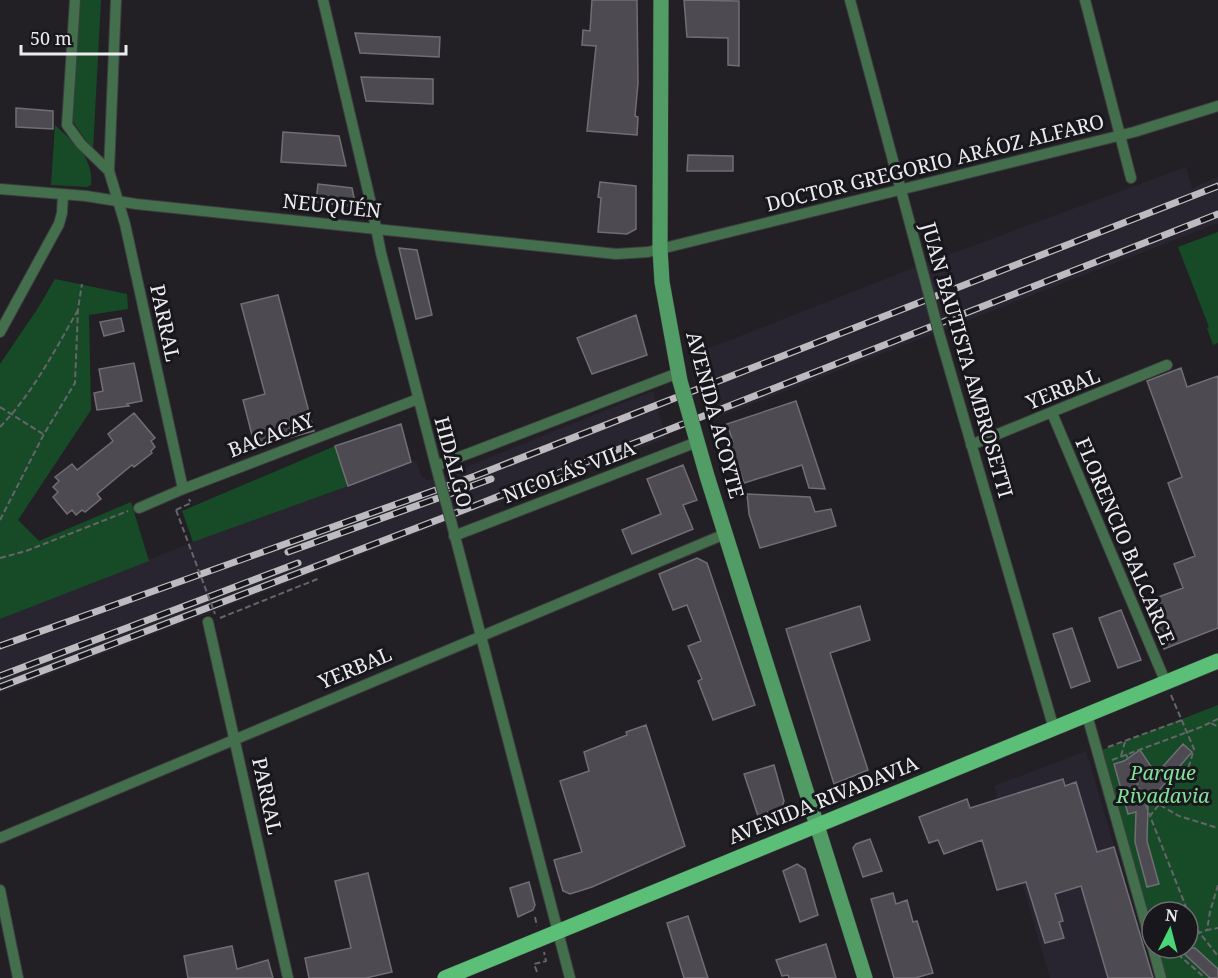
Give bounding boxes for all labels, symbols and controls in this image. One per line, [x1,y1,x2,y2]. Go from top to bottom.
scale bar [21,18,126,56]
text: 50 m [30,26,72,50]
street label: DOCTOR GREGORIO ARÁOZ ALFARO [763,107,1107,218]
street label: NEUQUÉN [281,187,383,224]
street label: JUAN BAUTISTA AMBROSETTI [915,218,1020,501]
street label: PARRAL [144,282,187,364]
street label: AVENIDA ACOYTE [680,328,751,501]
street label: YERBAL [1021,362,1104,416]
street label: BACACAY [224,406,318,463]
street label: HIDALGO [428,413,479,510]
street label: FLORENCIO BALCARCE [1070,433,1181,649]
street label: NICOLÁS VILA [499,434,640,509]
street label: YERBAL [313,640,396,695]
street label: AVENIDA RIVADAVIA [724,749,923,850]
street label: PARRAL [246,755,289,837]
park label: Parque Rivadavia [1115,759,1210,809]
north arrow [1140,900,1200,960]
text: N [1164,903,1179,927]

